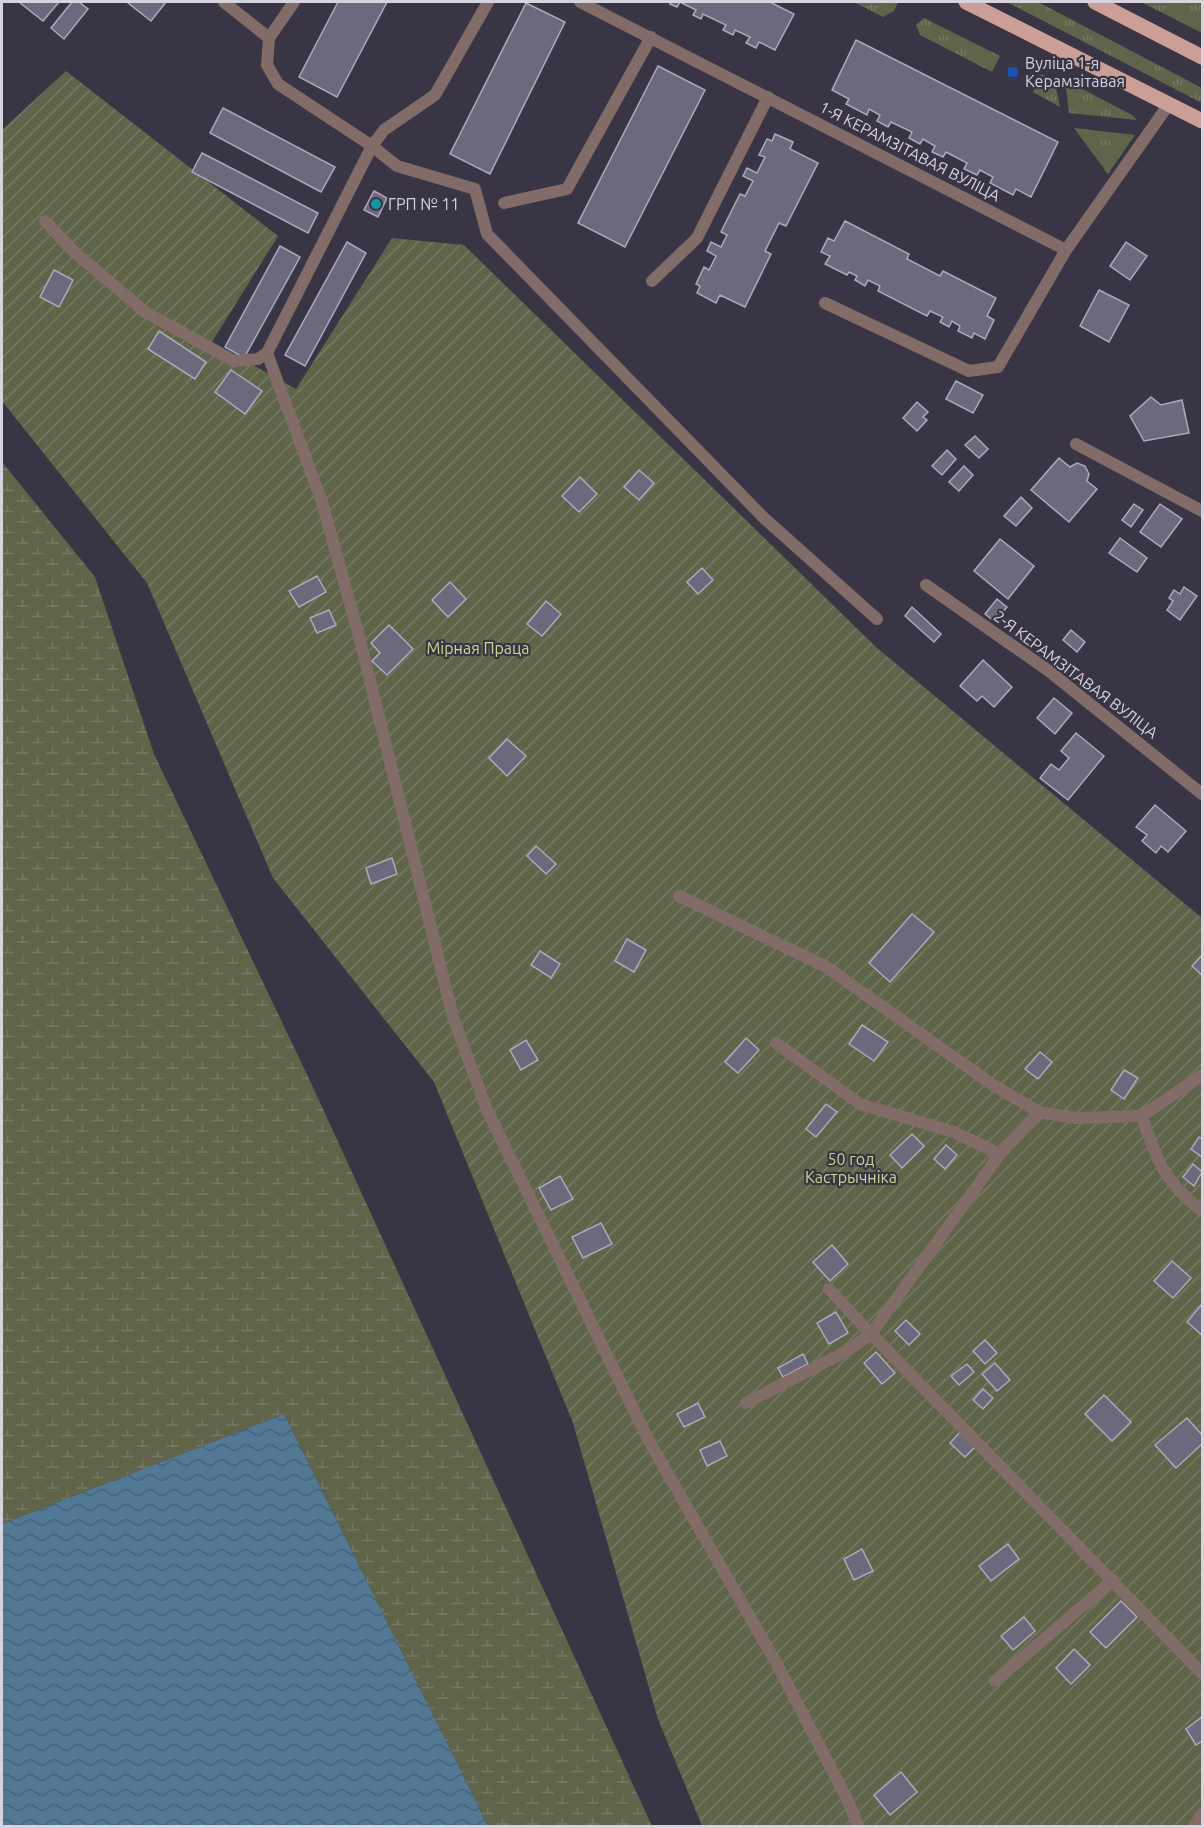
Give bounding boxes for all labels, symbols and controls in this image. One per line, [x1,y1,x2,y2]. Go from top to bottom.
place label: Вуліца 1-я Керамзітавая [1025,54,1125,90]
marker: Вуліца 1-я Керамзітавая [1006,65,1020,79]
street label: 1-Я КЕРАМЗІТАВАЯ ВУЛІЦА [817,97,1004,205]
place label: ГРП № 11 [388,195,460,213]
marker: ГРП № 11 [369,197,383,211]
street label: 2-Я КЕРАМЗІТАВАЯ ВУЛІЦА [990,606,1162,742]
park label: Мірная Праца [426,639,530,657]
park label: 50 год Кастрычніка [805,1150,897,1186]

